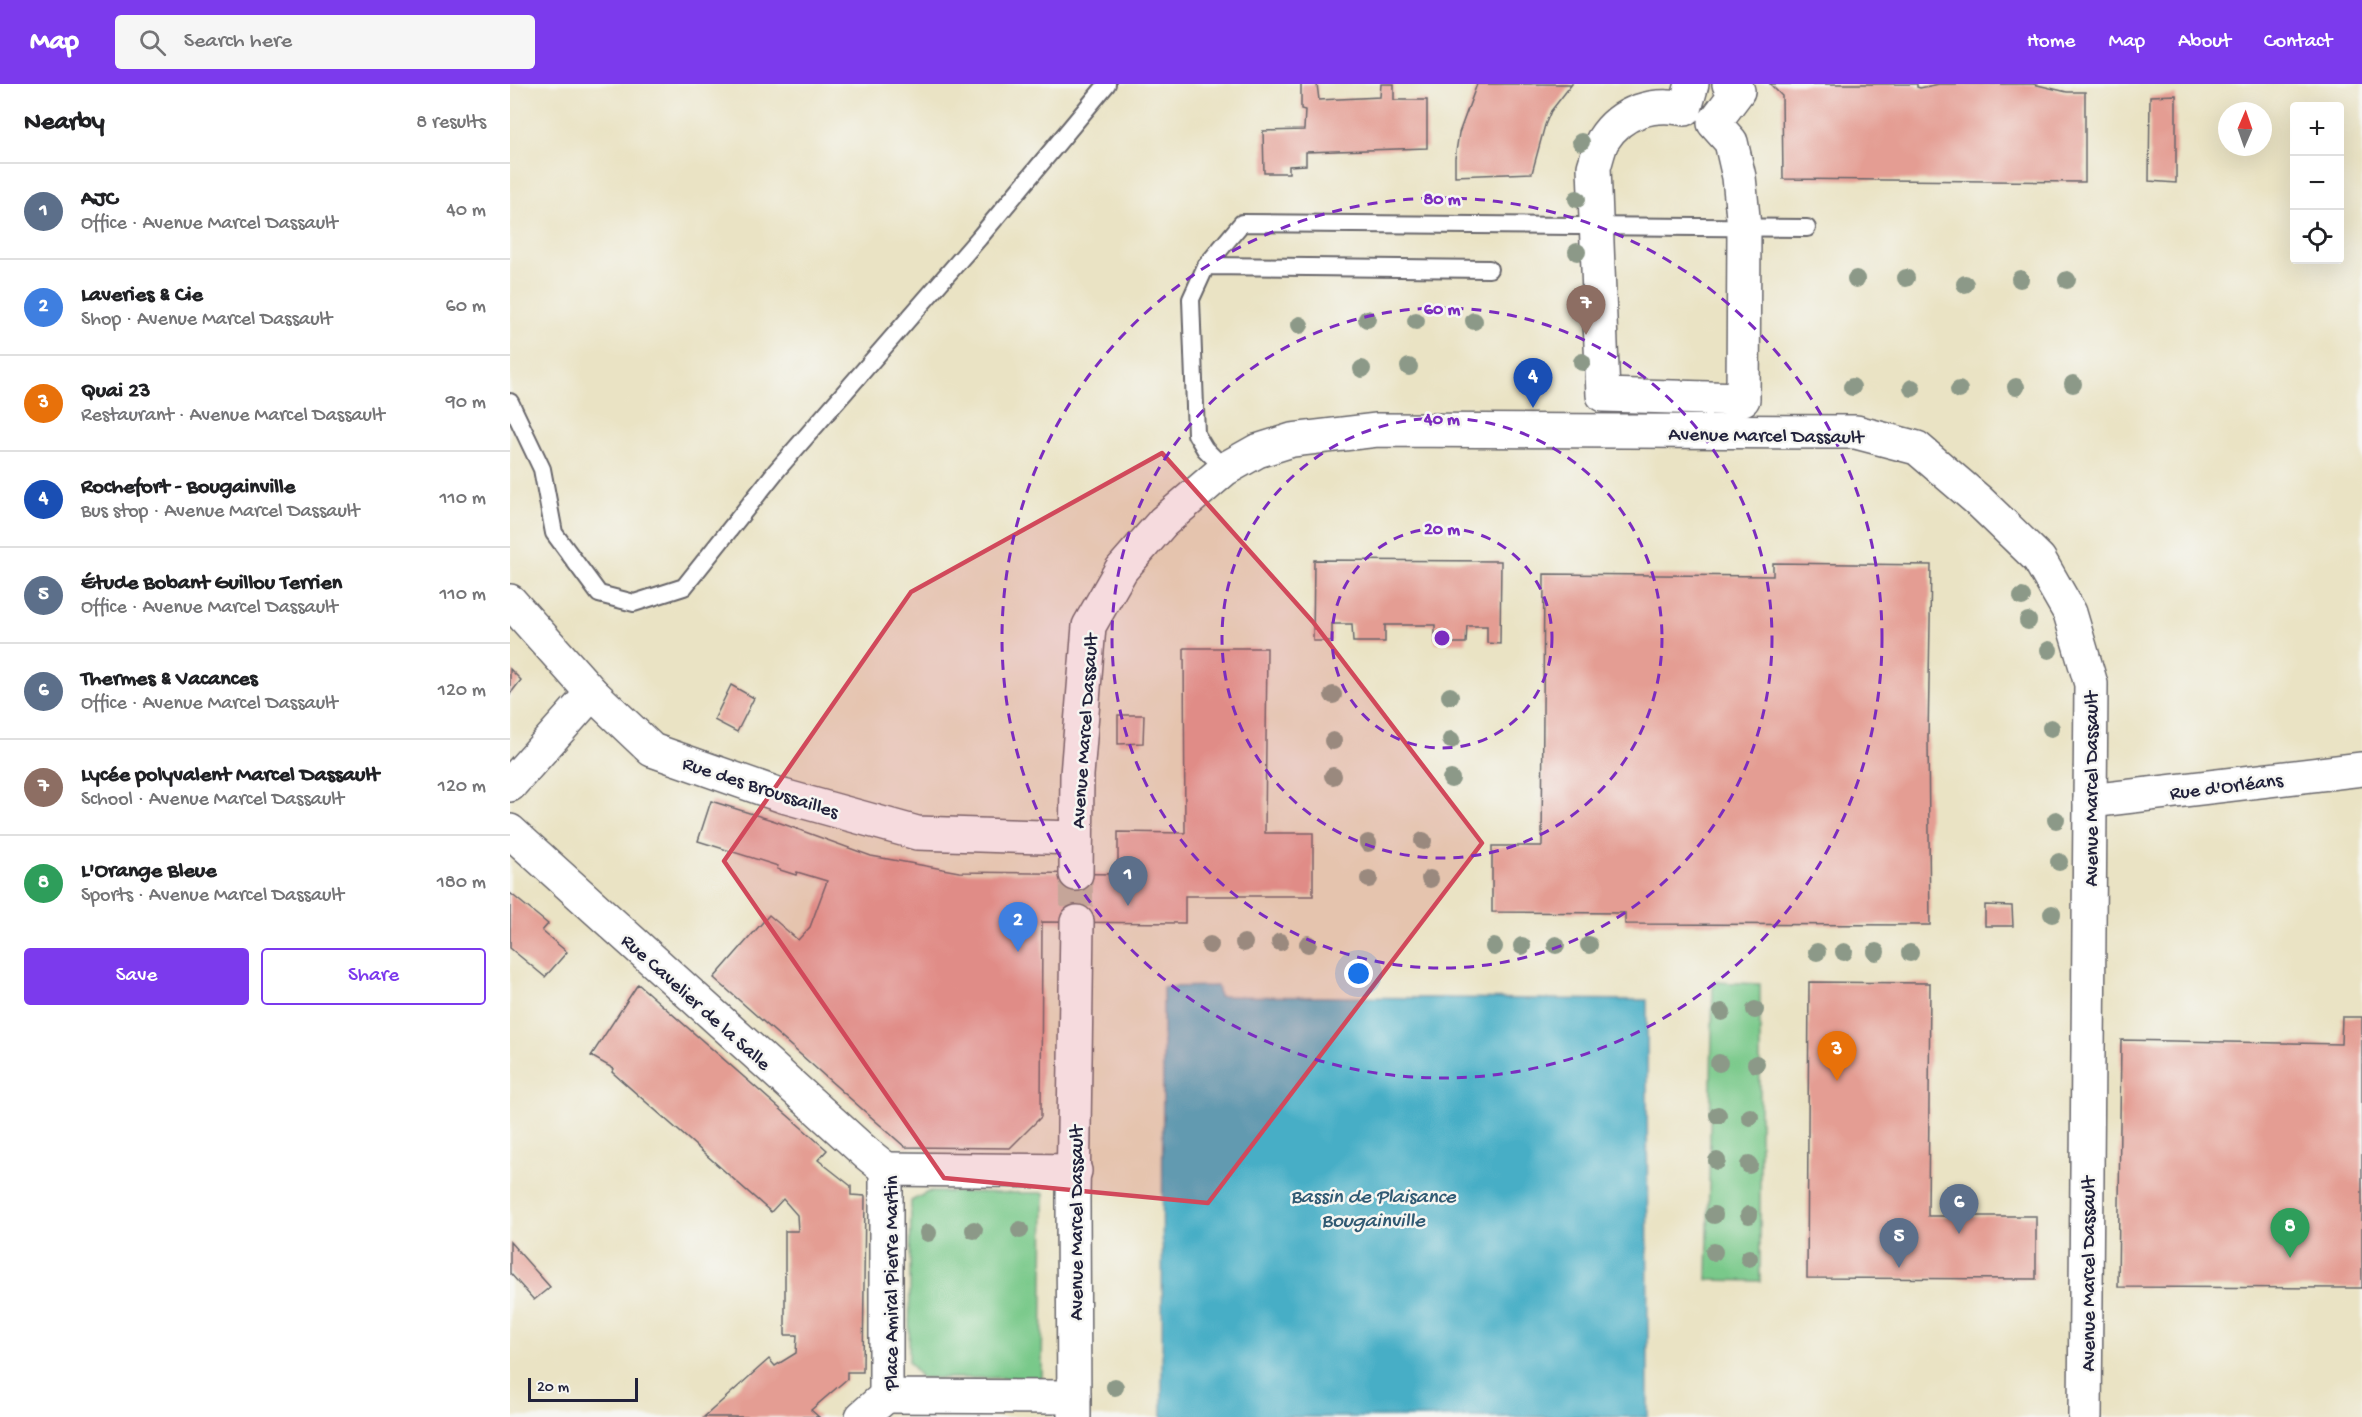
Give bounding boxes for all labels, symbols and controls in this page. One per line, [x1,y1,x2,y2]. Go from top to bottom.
search box [115,15,535,69]
text: Map [30,26,79,59]
icon: search [136,26,169,59]
text: Search here [184,29,292,55]
text: Home [2027,30,2075,55]
text: Map [2108,30,2145,55]
text: About [2178,30,2231,55]
text: Contact [2264,30,2332,55]
north arrow [2218,102,2272,156]
map controls [2290,102,2344,264]
button: + [2290,102,2344,156]
text: Nearby [24,108,105,139]
text: 8 results [416,112,486,135]
button: − [2290,156,2344,210]
text: AJC [81,187,118,213]
text: 80 m [1423,190,1461,211]
text: 1 [39,200,48,223]
text: 40 m [446,200,486,223]
button: locate [2290,210,2344,264]
text: Office · Avenue Marcel Dassault [81,213,338,236]
text: Laveries & Cie [81,283,203,309]
pin: 7 [1566,286,1606,335]
text: 2 [39,296,48,319]
text: 60 m [446,296,486,319]
text: 60 m [1424,300,1460,321]
text: Shop · Avenue Marcel Dassault [81,309,332,332]
pin: 4 [1514,358,1552,408]
text: Quai 23 [81,379,151,405]
text: 3 [38,392,49,415]
text: 90 m [446,392,486,415]
text: Restaurant · Avenue Marcel Dassault [81,405,385,428]
text: 40 m [1423,410,1460,431]
street label: Avenue Marcel Dassault [1668,424,1866,451]
text: Rochefort - Bougainville [81,475,295,501]
text: 4 [39,488,48,511]
text: 110 m [440,488,486,511]
text: Bus stop · Avenue Marcel Dassault [81,501,359,524]
text: 20 m [1424,520,1460,541]
text: Étude Bobant Guillou Terrien [81,571,342,597]
text: 5 [38,584,49,607]
text: 110 m [440,584,486,607]
text: Office · Avenue Marcel Dassault [81,597,338,620]
centre of rings [1432,628,1452,648]
street label: Avenue Marcel Dassault [1068,631,1105,829]
text: Thermes & Vacances [81,667,258,693]
text: 6 [38,680,49,703]
text: 120 m [438,680,486,703]
street label: Avenue Marcel Dassault [2082,690,2105,887]
text: Office · Avenue Marcel Dassault [81,693,338,716]
street label: Rue des Broussailles [679,753,841,826]
text: Lycée polyvalent Marcel Dassault [81,763,379,789]
street label: Rue d'Orléans [2169,770,2285,807]
text: 7 [38,776,49,799]
text: 120 m [438,776,486,799]
text: School · Avenue Marcel Dassault [81,789,344,812]
pin: 1 [1108,856,1148,906]
text: L'Orange Bleue [81,859,217,885]
text: 8 [38,872,49,895]
text: 180 m [437,872,486,895]
text: Sports · Avenue Marcel Dassault [81,885,344,908]
pin: 2 [998,902,1038,952]
street label: Rue Cavelier de la Salle [615,930,775,1077]
button: Save [24,948,249,1005]
button: Share [261,948,486,1005]
your location [1344,959,1373,988]
pin: 3 [1818,1032,1856,1081]
street label: Avenue Marcel Dassault [1067,1124,1090,1321]
street label: Place Amiral Pierre Martin [882,1175,905,1392]
street label: Avenue Marcel Dassault [2079,1175,2102,1372]
pin: 6 [1940,1184,1978,1234]
water label: Bassin de Plaisance Bougainville [1290,1186,1457,1235]
pin: 8 [2270,1208,2310,1258]
pin: 5 [1880,1218,1918,1268]
scale bar [528,1375,638,1402]
text: 20 m [537,1379,569,1398]

